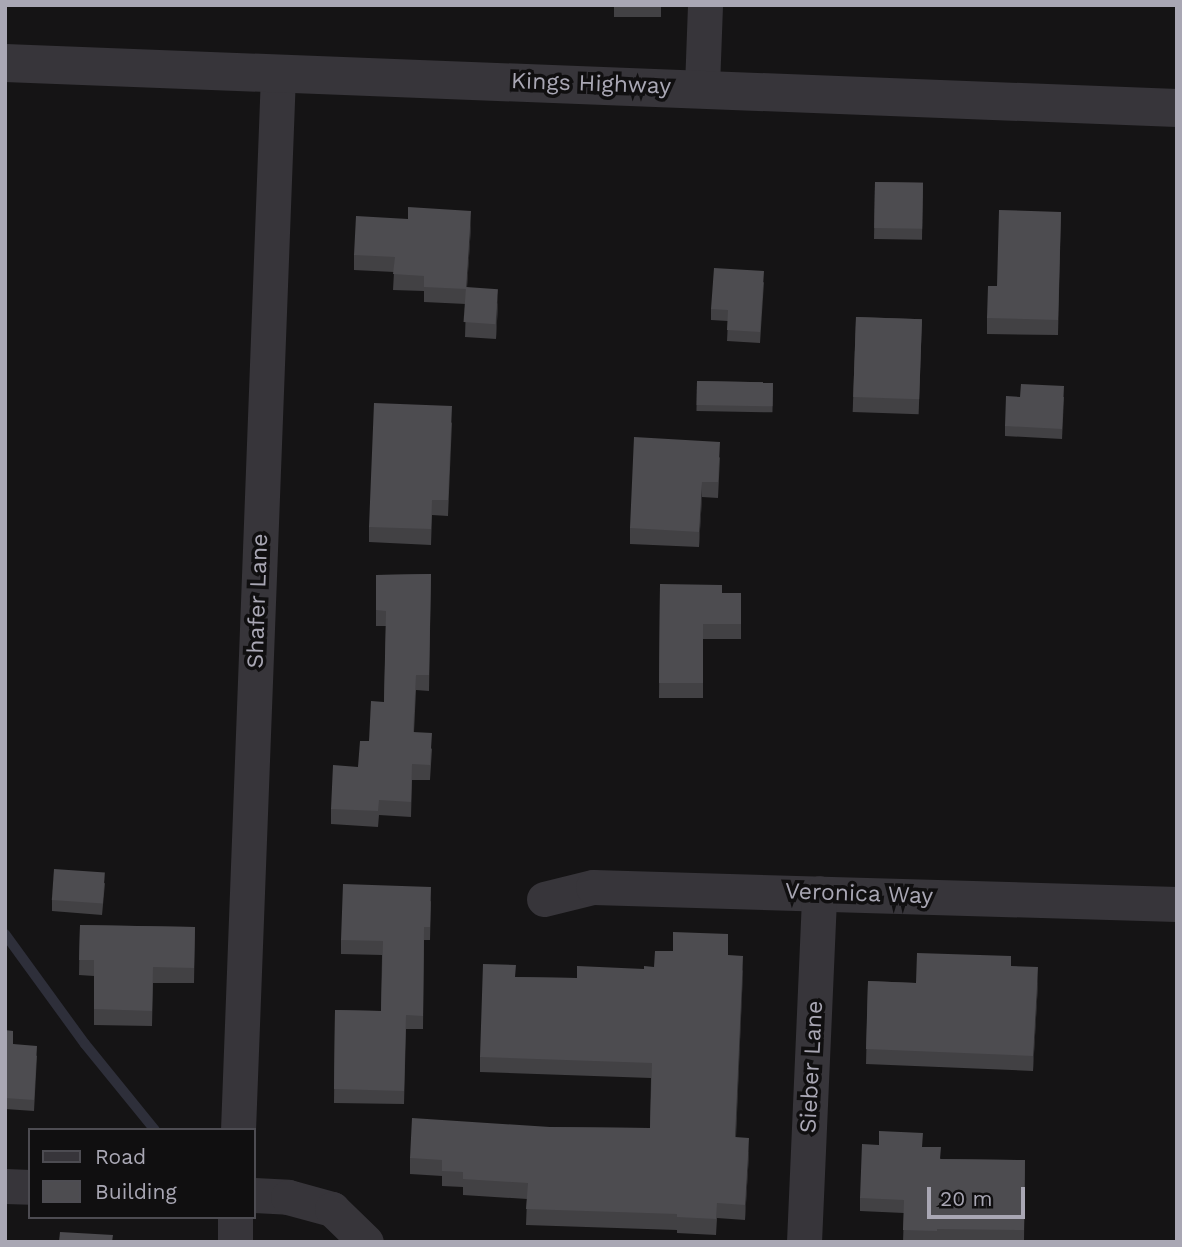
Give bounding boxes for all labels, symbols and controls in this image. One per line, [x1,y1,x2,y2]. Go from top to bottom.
street label: Kings Highway [511,67,671,101]
street label: Shafer Lane [242,533,274,669]
street label: Veronica Way [784,878,934,910]
street label: Sieber Lane [795,1000,829,1134]
legend [28,1128,256,1219]
text: Road [95,1144,146,1169]
scale bar [930,1174,1028,1218]
text: Building [95,1179,177,1204]
text: 20 m [940,1186,992,1211]

